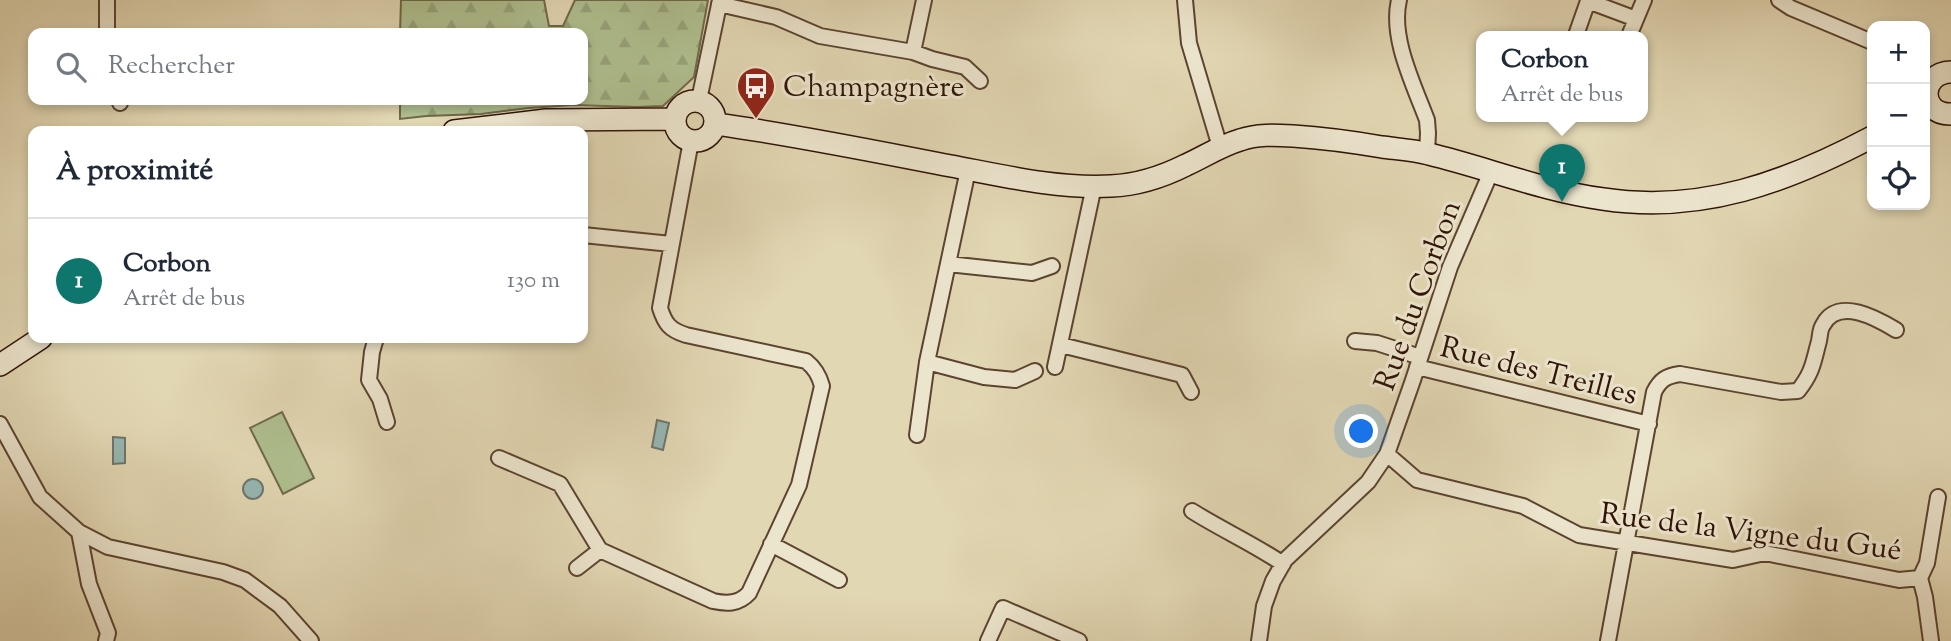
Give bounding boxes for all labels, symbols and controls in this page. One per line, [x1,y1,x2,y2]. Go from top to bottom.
map controls [1867,21,1930,210]
button: + [1867,21,1930,84]
search box [28,28,588,105]
popup [1476,31,1648,122]
text: Corbon [1501,42,1589,79]
icon: search [52,48,90,86]
text: Rechercher [108,48,235,85]
bus stop icon: Champagnère [735,65,777,120]
place label: Champagnère [783,67,965,110]
text: Arrêt de bus [1501,79,1623,112]
button: − [1867,84,1930,147]
pin: 1 [1539,144,1585,202]
button: locate [1867,147,1930,210]
text: À proximité [56,150,213,193]
street label: Rue du Corbon [1365,194,1474,397]
text: Corbon [123,246,211,283]
text: 1 [75,265,83,298]
text: 130 m [507,265,560,298]
text: Arrêt de bus [123,283,245,316]
street label: Rue des Treilles [1435,327,1641,418]
your location [1344,414,1378,448]
street label: Rue de la Vigne du Gué [1598,494,1904,573]

